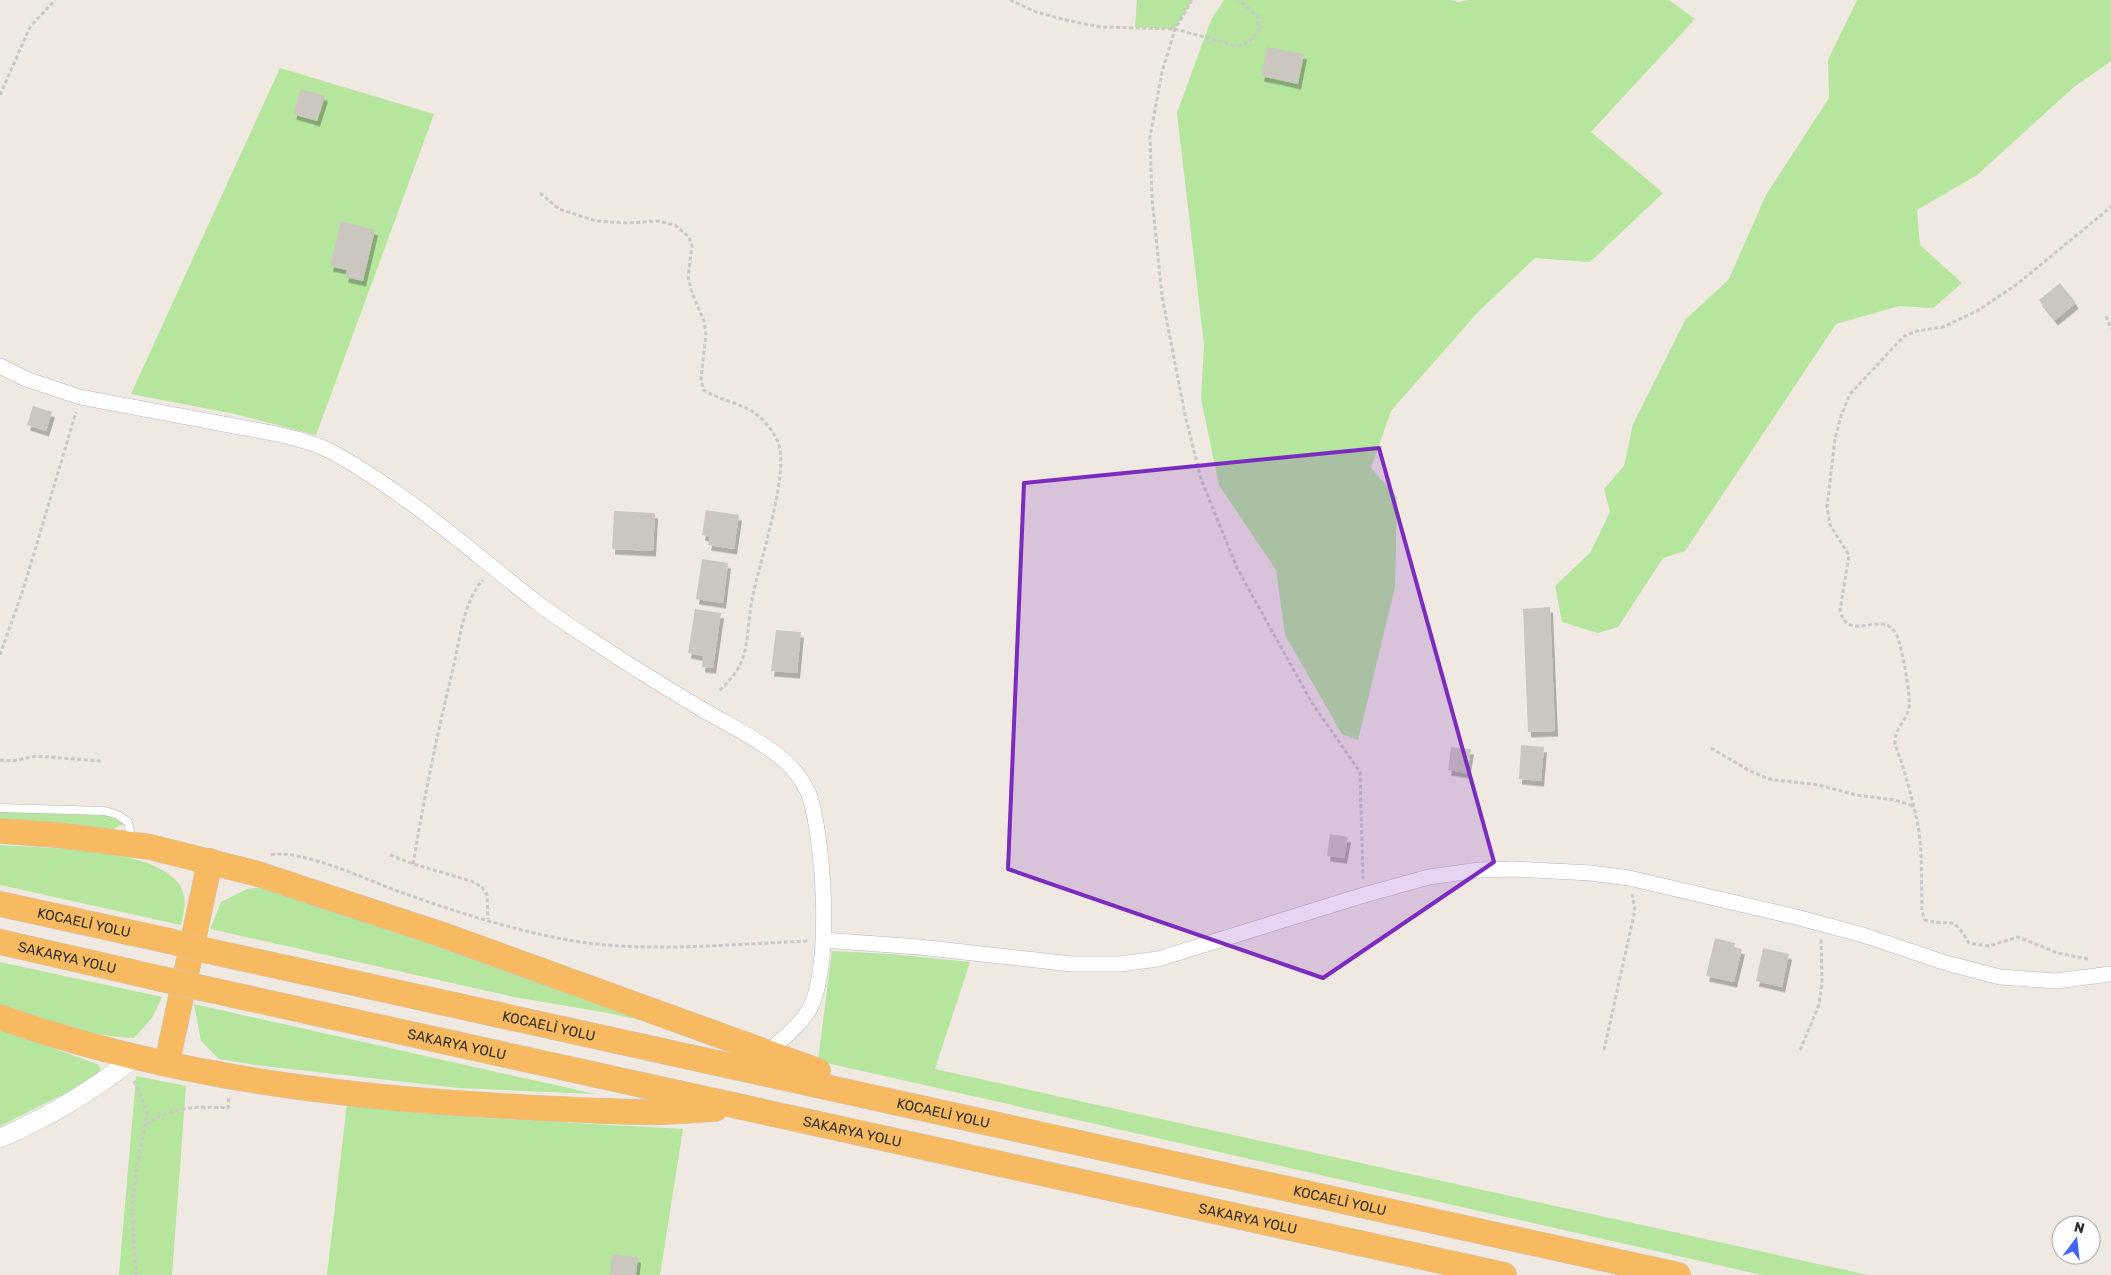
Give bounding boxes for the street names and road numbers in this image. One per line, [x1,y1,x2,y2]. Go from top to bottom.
street label: KOCAELİ YOLU [36,904,132,941]
street label: SAKARYA YOLU [16,938,118,977]
street label: KOCAELİ YOLU [501,1008,597,1045]
street label: SAKARYA YOLU [406,1026,508,1064]
street label: KOCAELİ YOLU [895,1095,991,1132]
street label: SAKARYA YOLU [801,1113,903,1151]
street label: KOCAELİ YOLU [1292,1182,1388,1219]
street label: SAKARYA YOLU [1197,1200,1299,1238]

